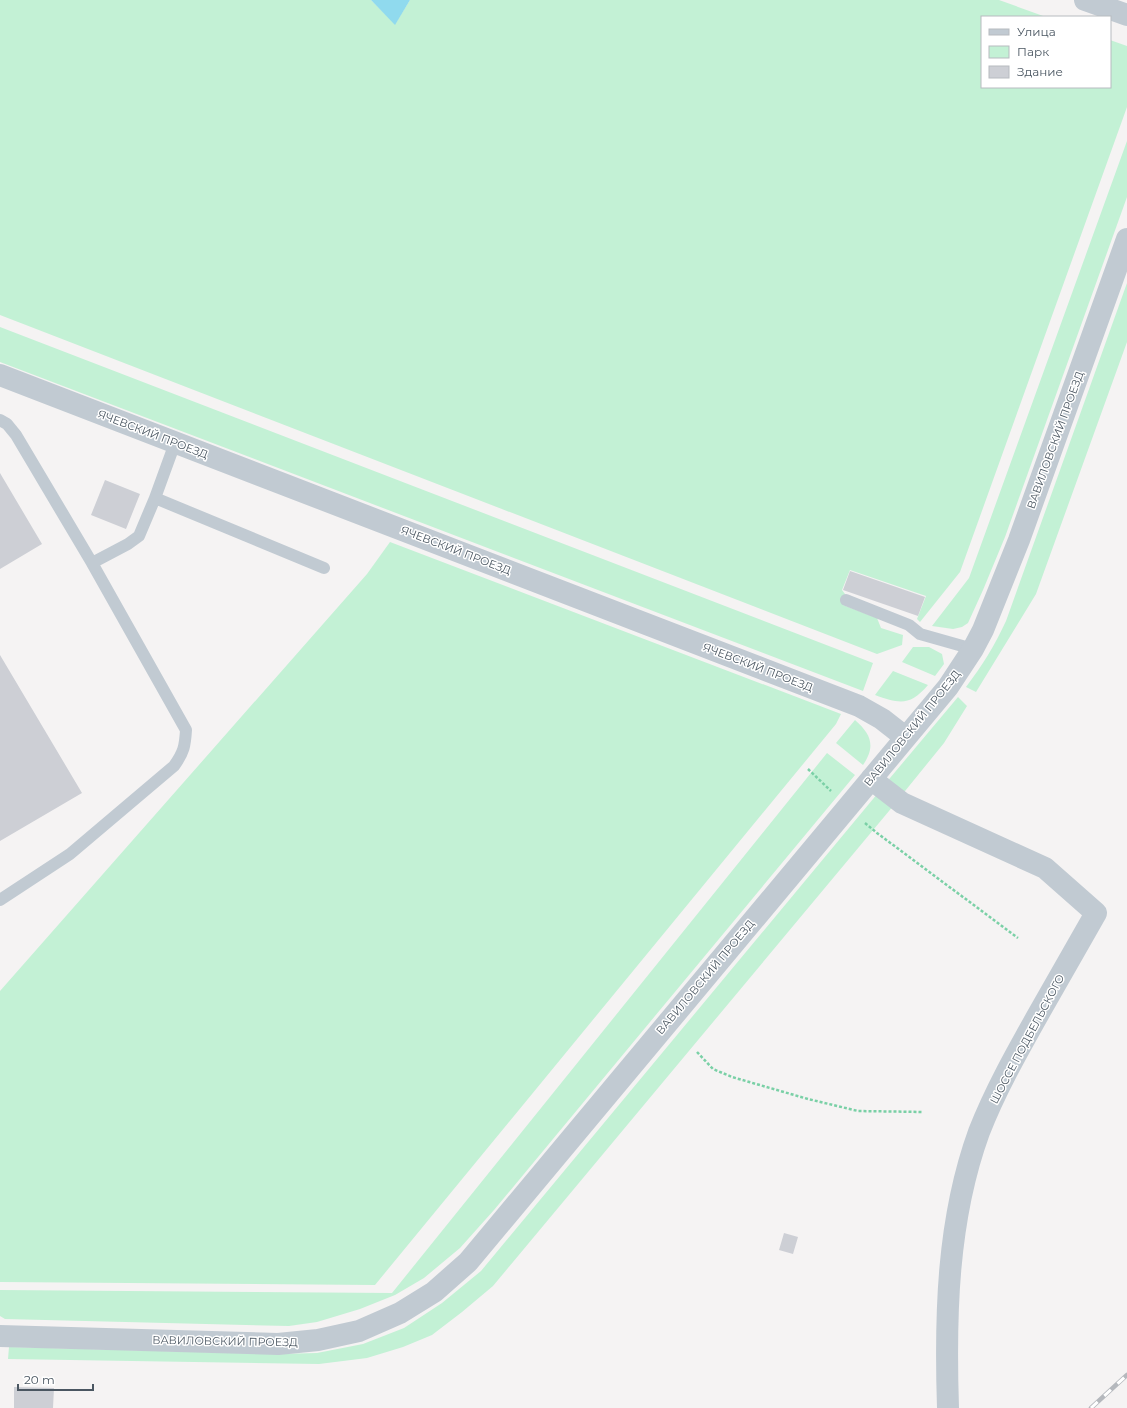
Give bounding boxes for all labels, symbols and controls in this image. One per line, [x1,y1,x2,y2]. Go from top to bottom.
legend [981,16,1111,88]
text: Улица [1017,24,1056,39]
text: Парк [1017,44,1049,59]
text: Здание [1017,64,1063,79]
street label: ВАВИЛОВСКИЙ ПРОЕЗД [1024,369,1087,511]
street label: ЯЧЕВСКИЙ ПРОЕЗД [96,406,210,462]
street label: ЯЧЕВСКИЙ ПРОЕЗД [399,522,513,578]
street label: ЯЧЕВСКИЙ ПРОЕЗД [701,639,815,695]
street label: ВАВИЛОВСКИЙ ПРОЕЗД [861,667,963,789]
street label: ВАВИЛОВСКИЙ ПРОЕЗД [653,917,757,1037]
street label: ШОССЕ ПОДБЕЛЬСКОГО [987,972,1067,1106]
street label: ВАВИЛОВСКИЙ ПРОЕЗД [152,1333,298,1349]
scale bar [18,1366,93,1392]
text: 20 m [24,1372,55,1387]

